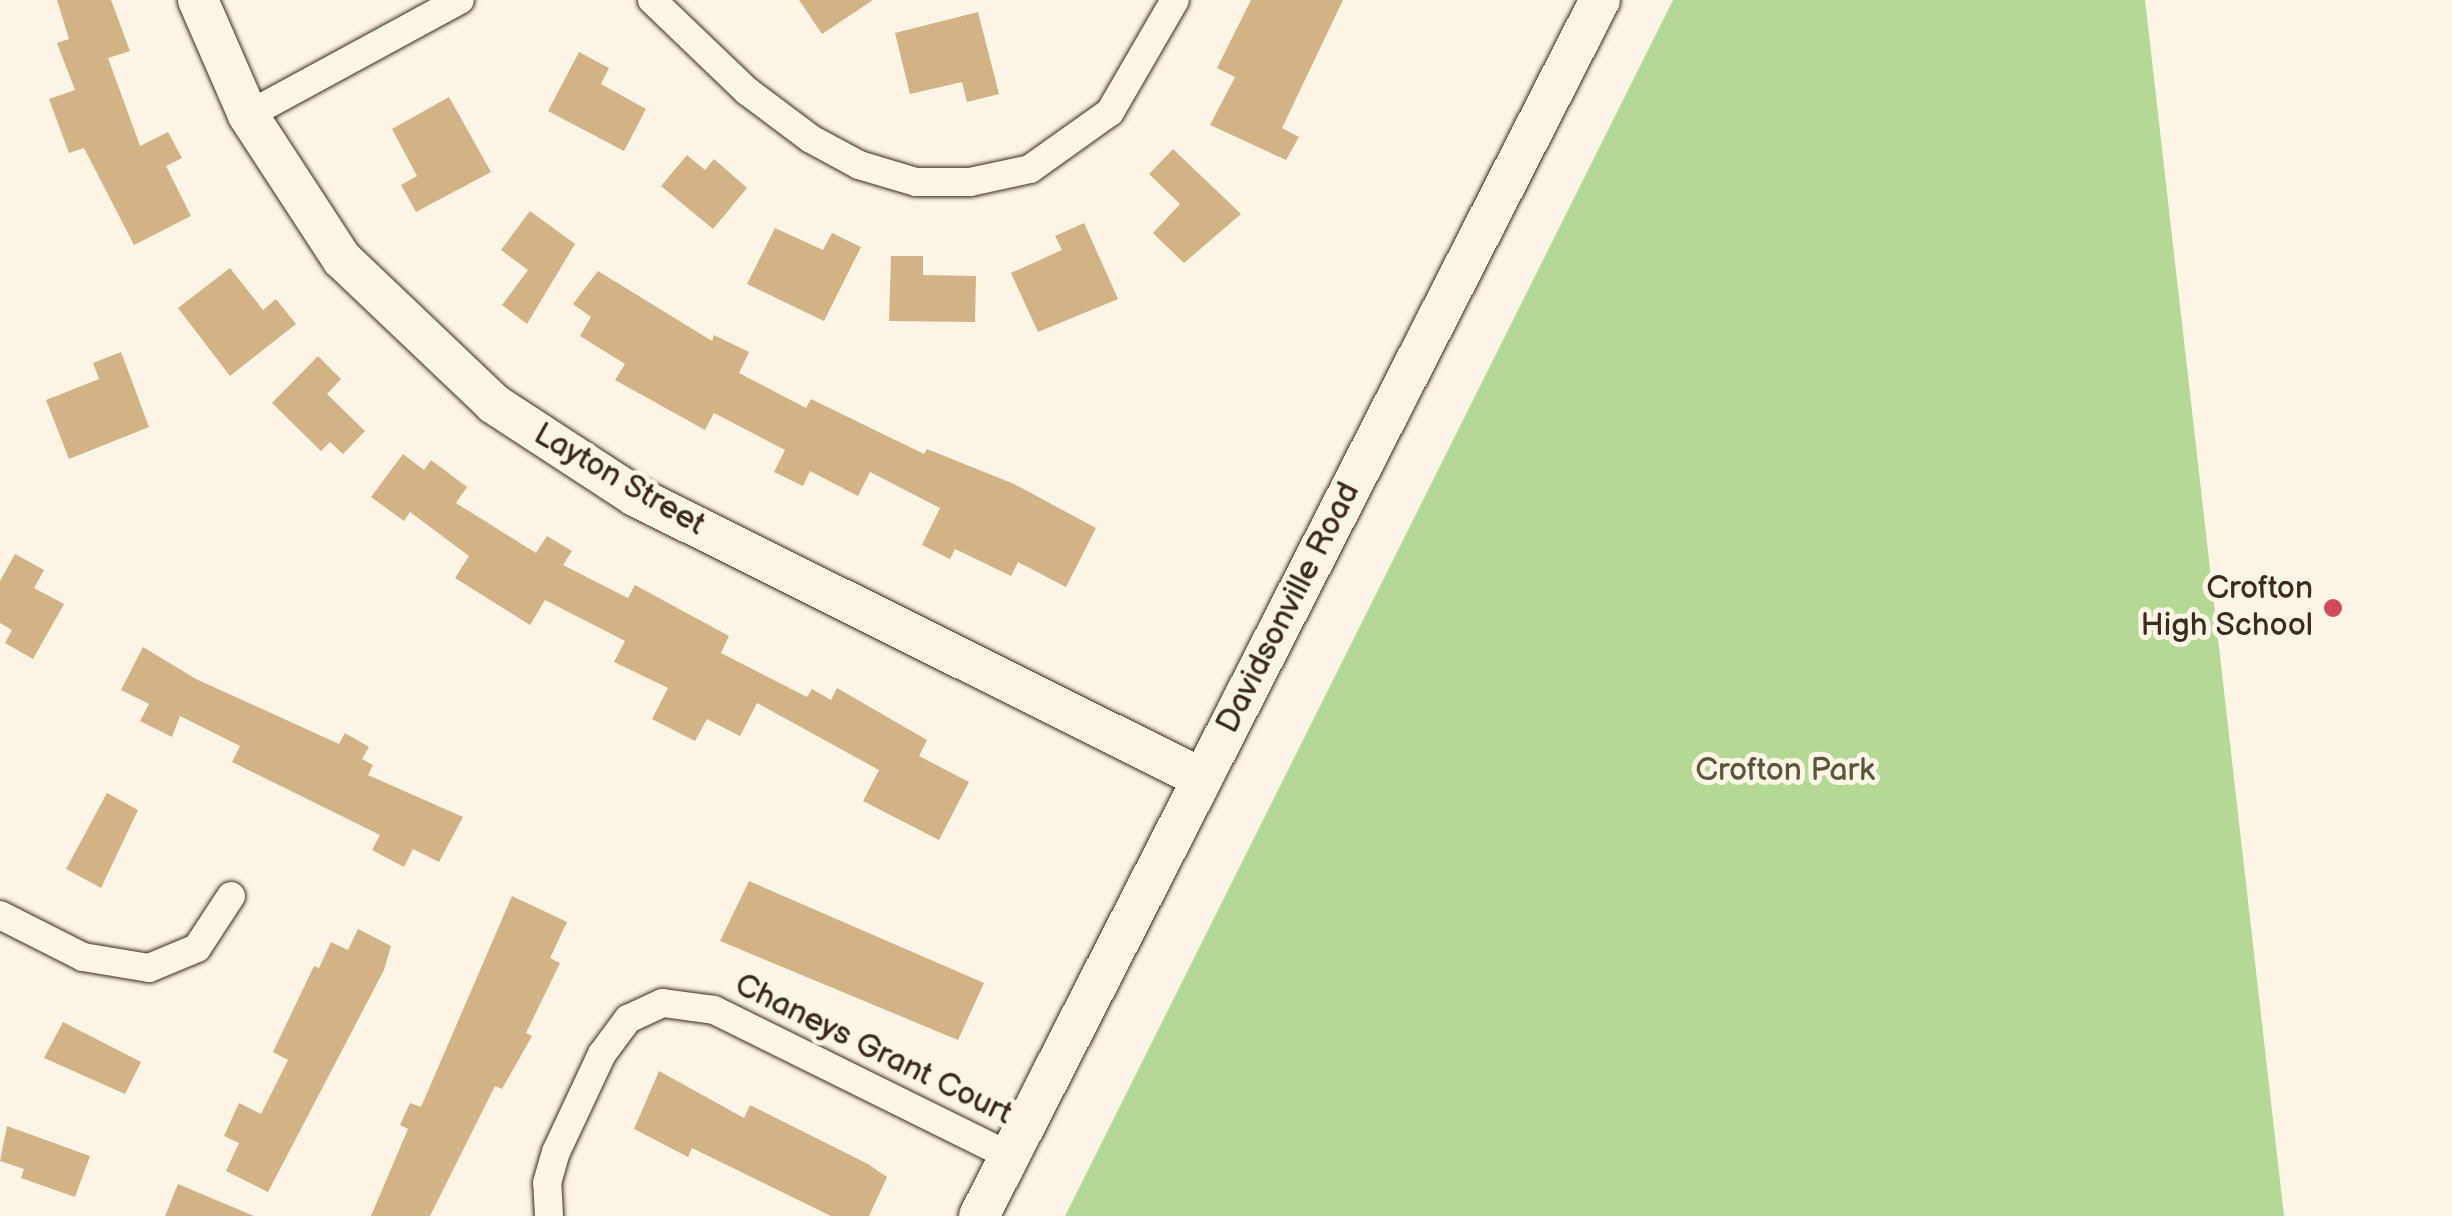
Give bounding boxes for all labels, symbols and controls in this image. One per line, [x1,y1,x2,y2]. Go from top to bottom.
street label: Layton Street [526,415,712,545]
street label: Davidsonville Road [1209,476,1369,740]
place label: Crofton High School [2140,571,2313,646]
marker: Crofton High School [2322,597,2344,619]
park label: Crofton Park [1695,752,1875,790]
street label: Chaneys Grant Court [728,966,1018,1134]

